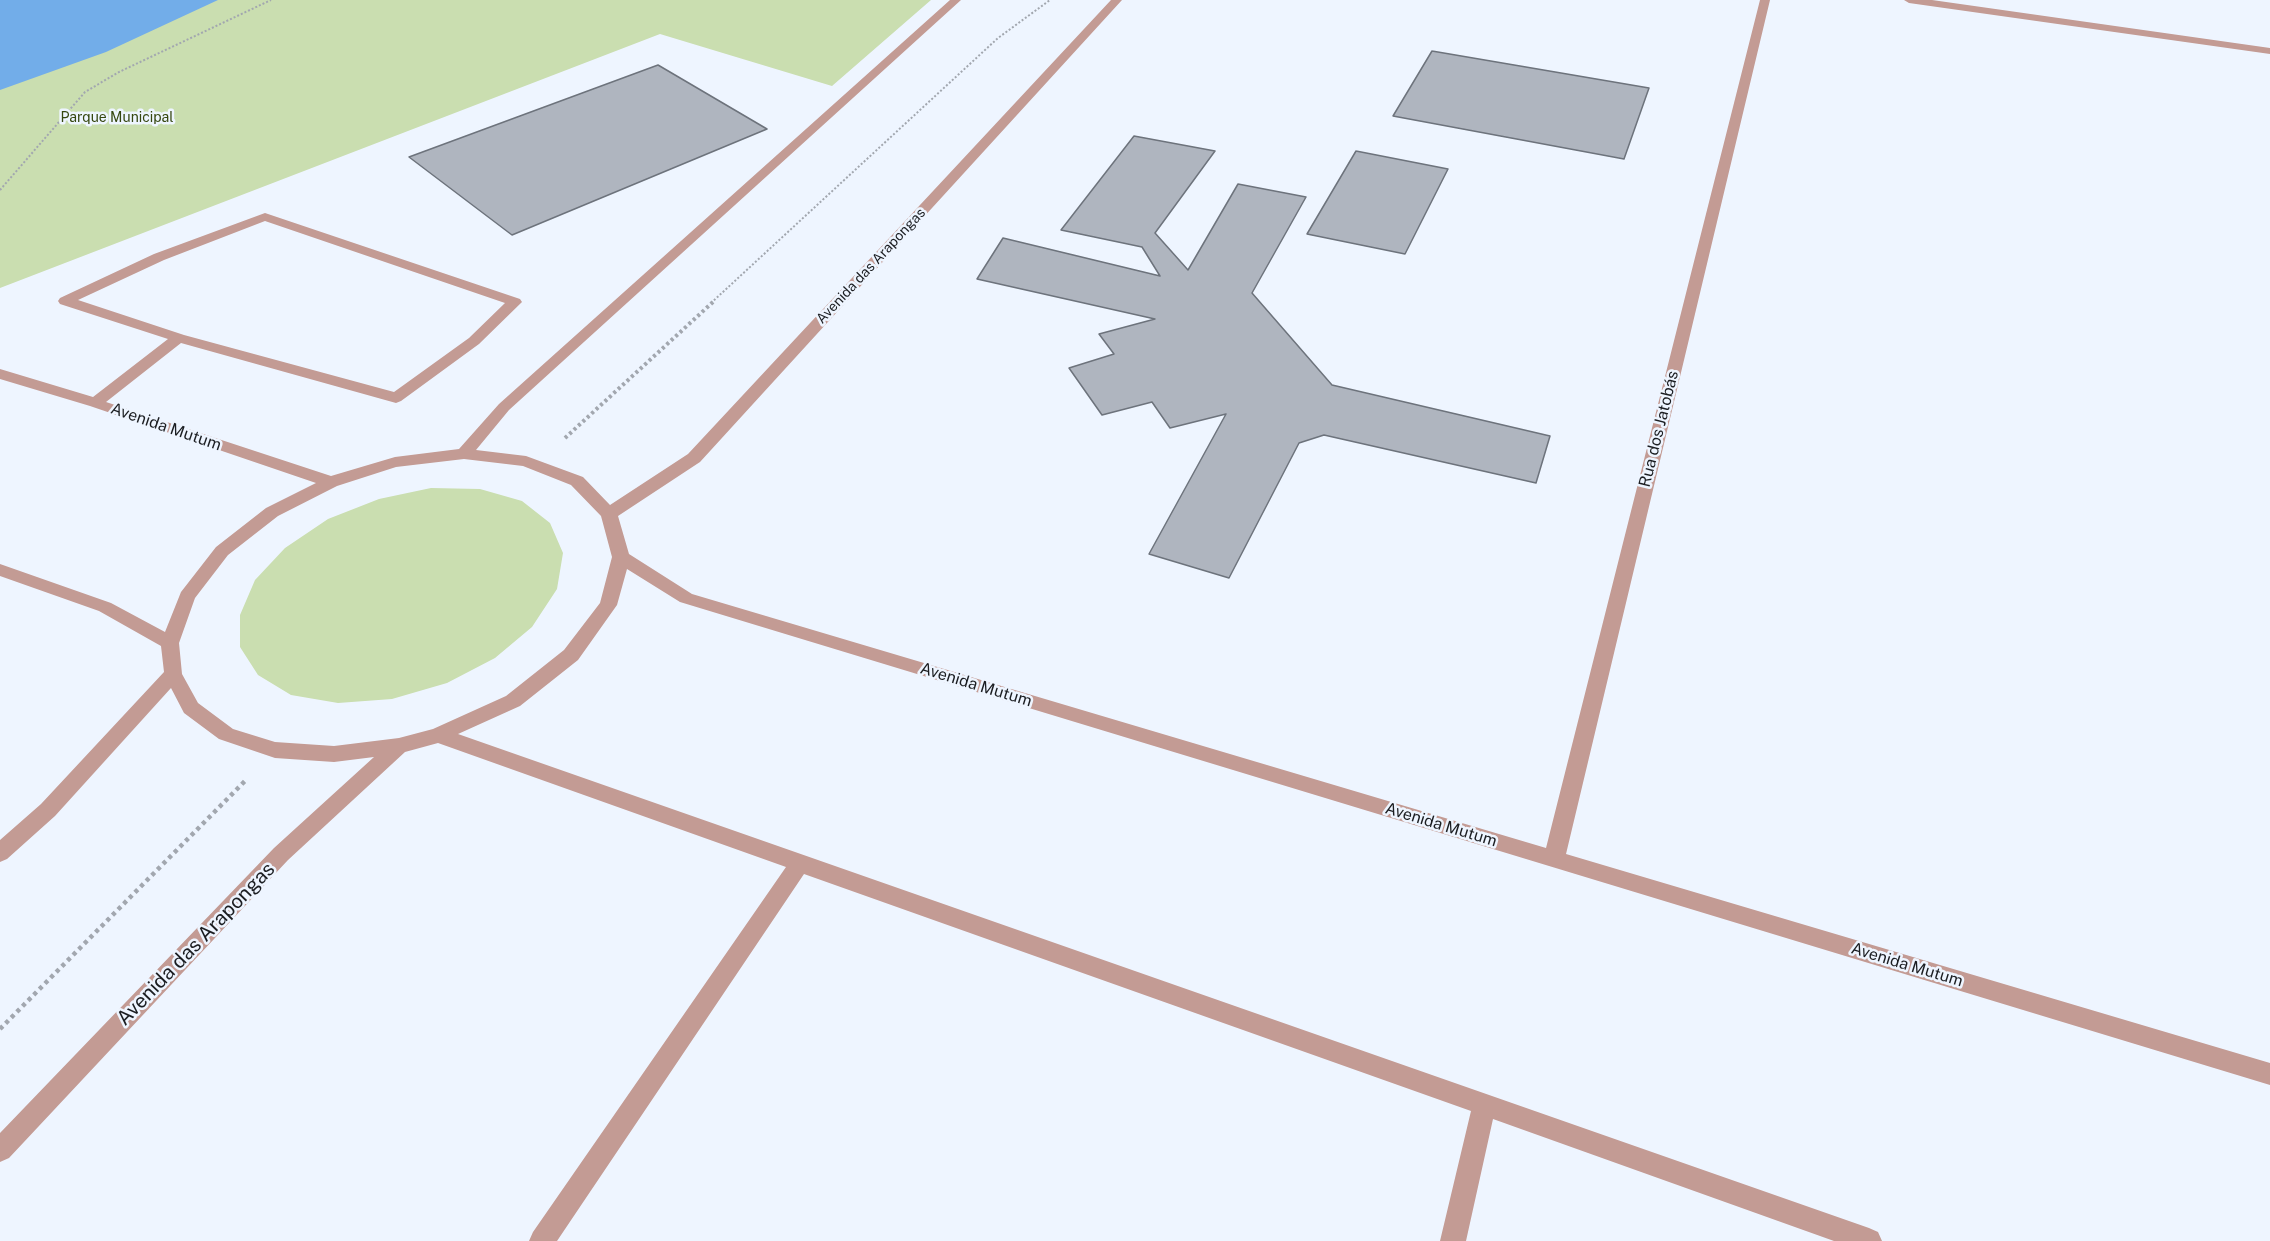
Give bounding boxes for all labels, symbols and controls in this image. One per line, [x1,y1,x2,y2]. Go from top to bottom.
park label: Parque Municipal [60,110,174,126]
street label: Avenida das Arapongas [813,205,929,327]
street label: Rua dos Jatobás [1635,369,1683,489]
street label: Avenida Mutum [108,399,224,455]
street label: Avenida Mutum [918,659,1034,711]
street label: Avenida Mutum [1383,799,1499,851]
street label: Avenida das Arapongas [112,858,280,1030]
street label: Avenida Mutum [1849,939,1965,991]

